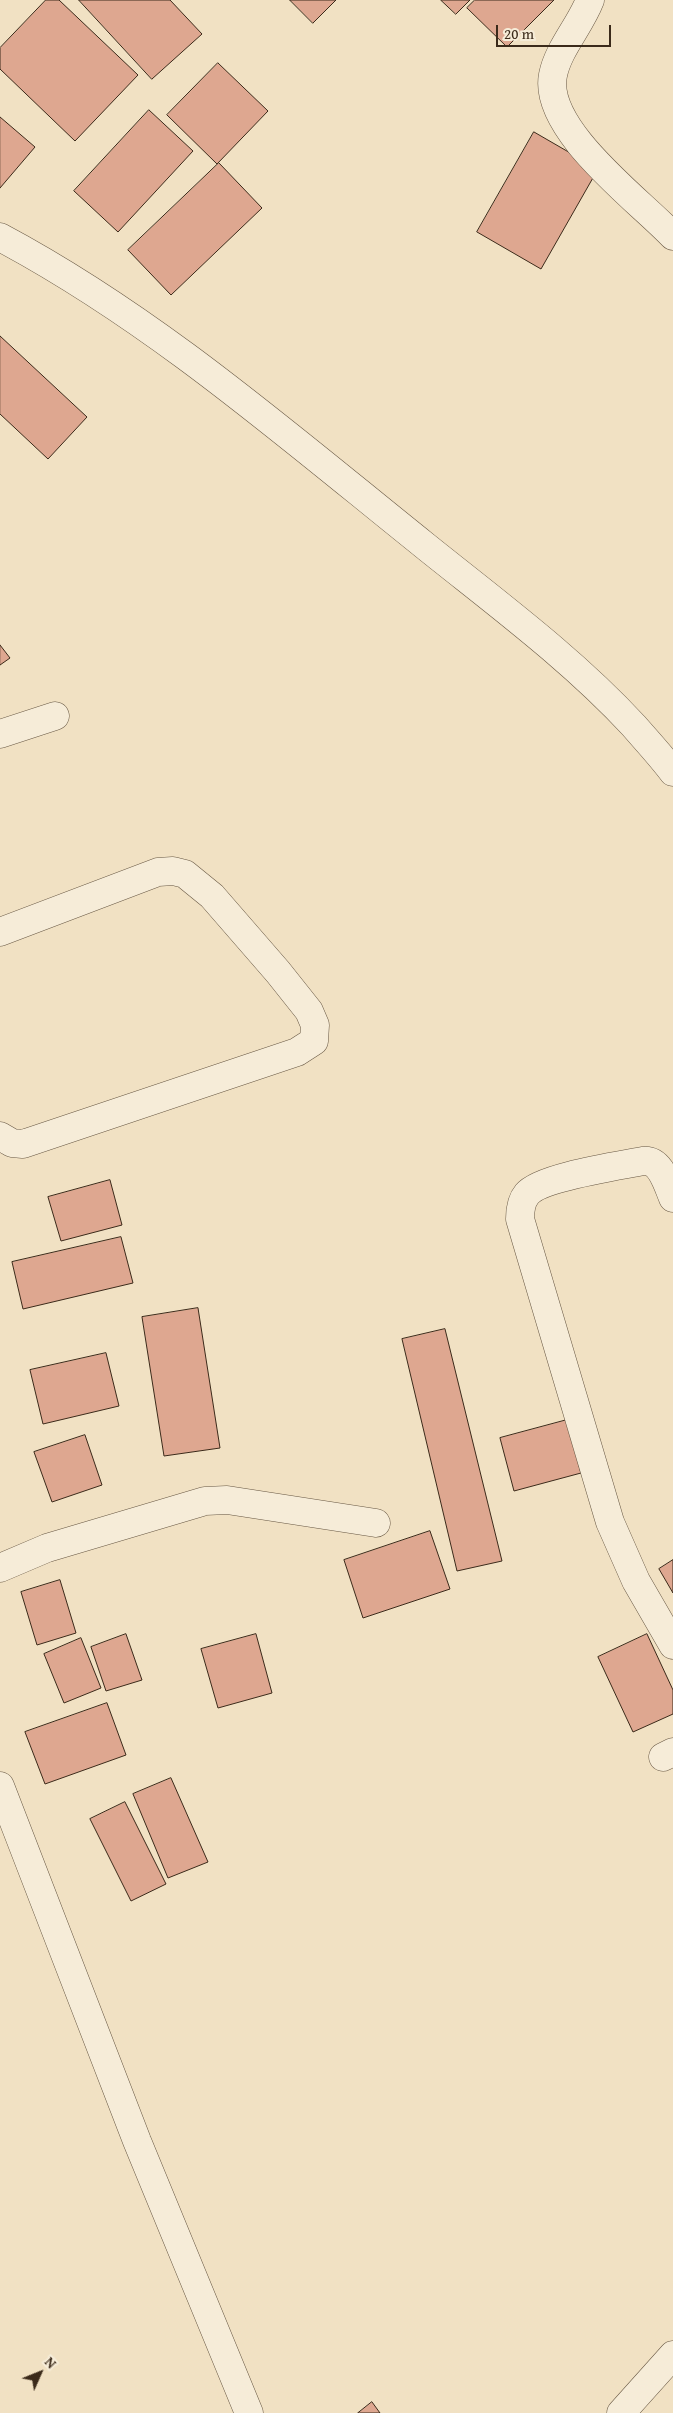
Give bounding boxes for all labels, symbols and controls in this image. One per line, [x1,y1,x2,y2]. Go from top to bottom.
scale bar [498,15,613,47]
text: 20 m [504,23,534,44]
north arrow [15,2348,65,2398]
text: N [40,2352,61,2373]

